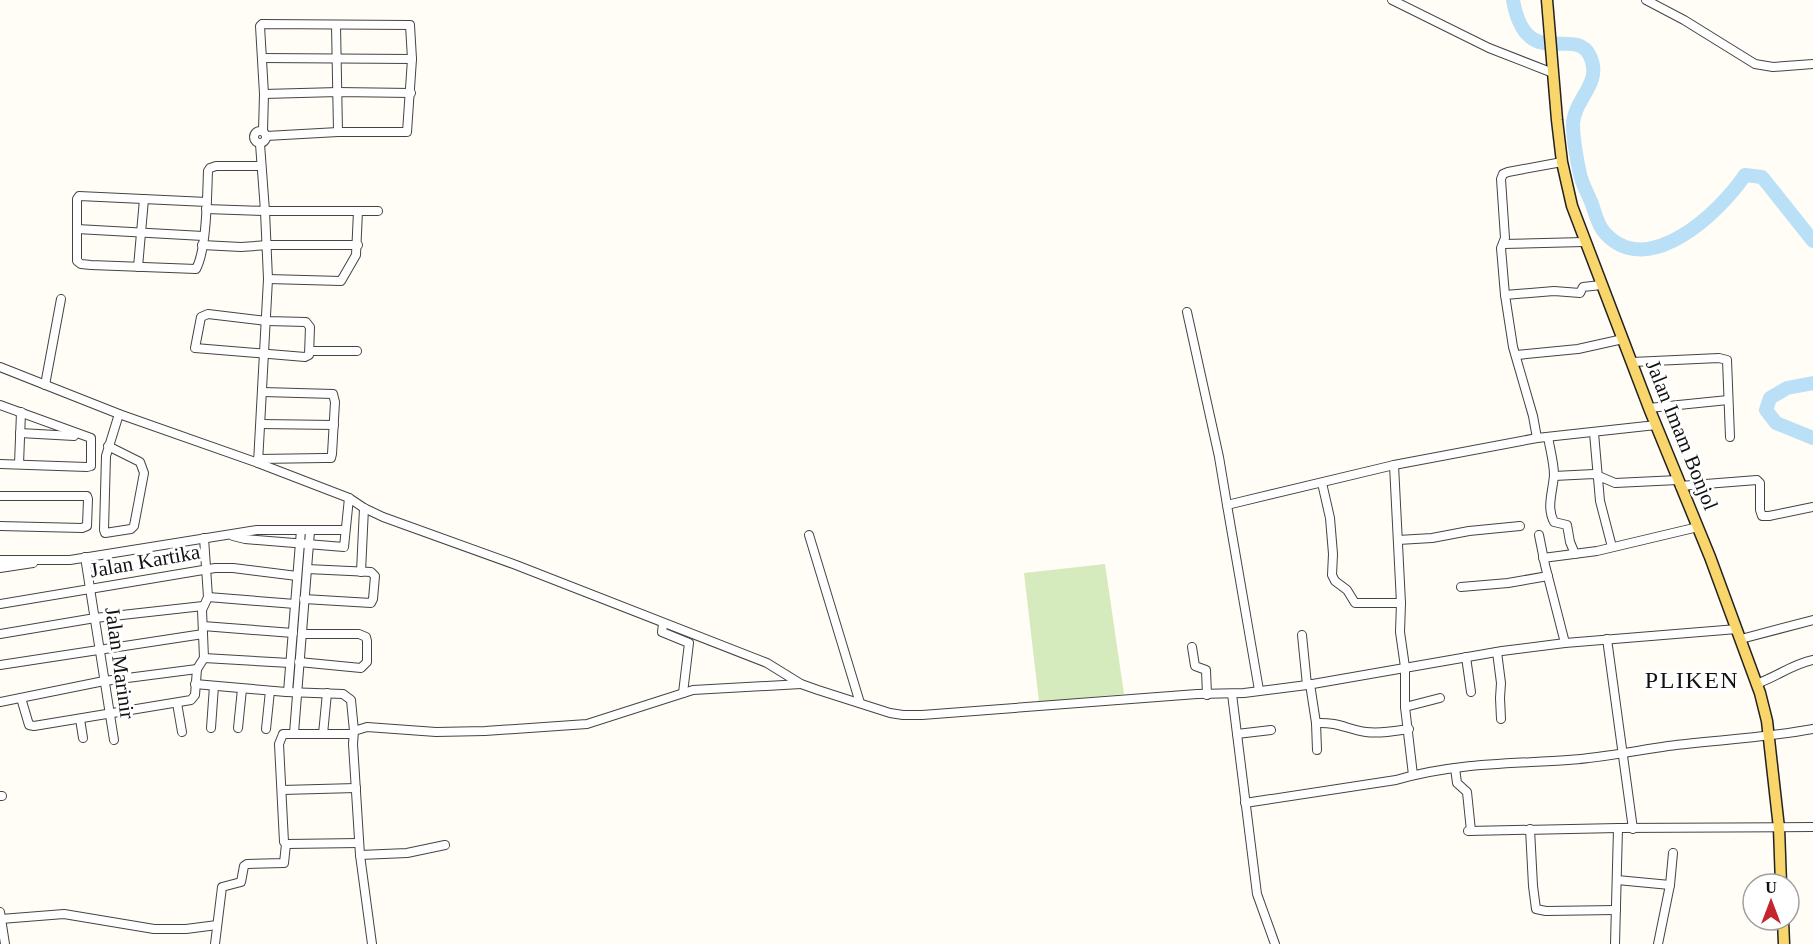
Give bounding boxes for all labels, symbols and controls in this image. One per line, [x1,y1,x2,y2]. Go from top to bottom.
street label: Jalan Imam Bonjol [1641,356,1723,514]
street label: Jalan Kartika [88,539,203,582]
street label: Jalan Marinir [100,606,140,720]
district label: PLIKEN [1645,667,1739,693]
north arrow [1741,872,1801,932]
text: U [1765,879,1777,896]

